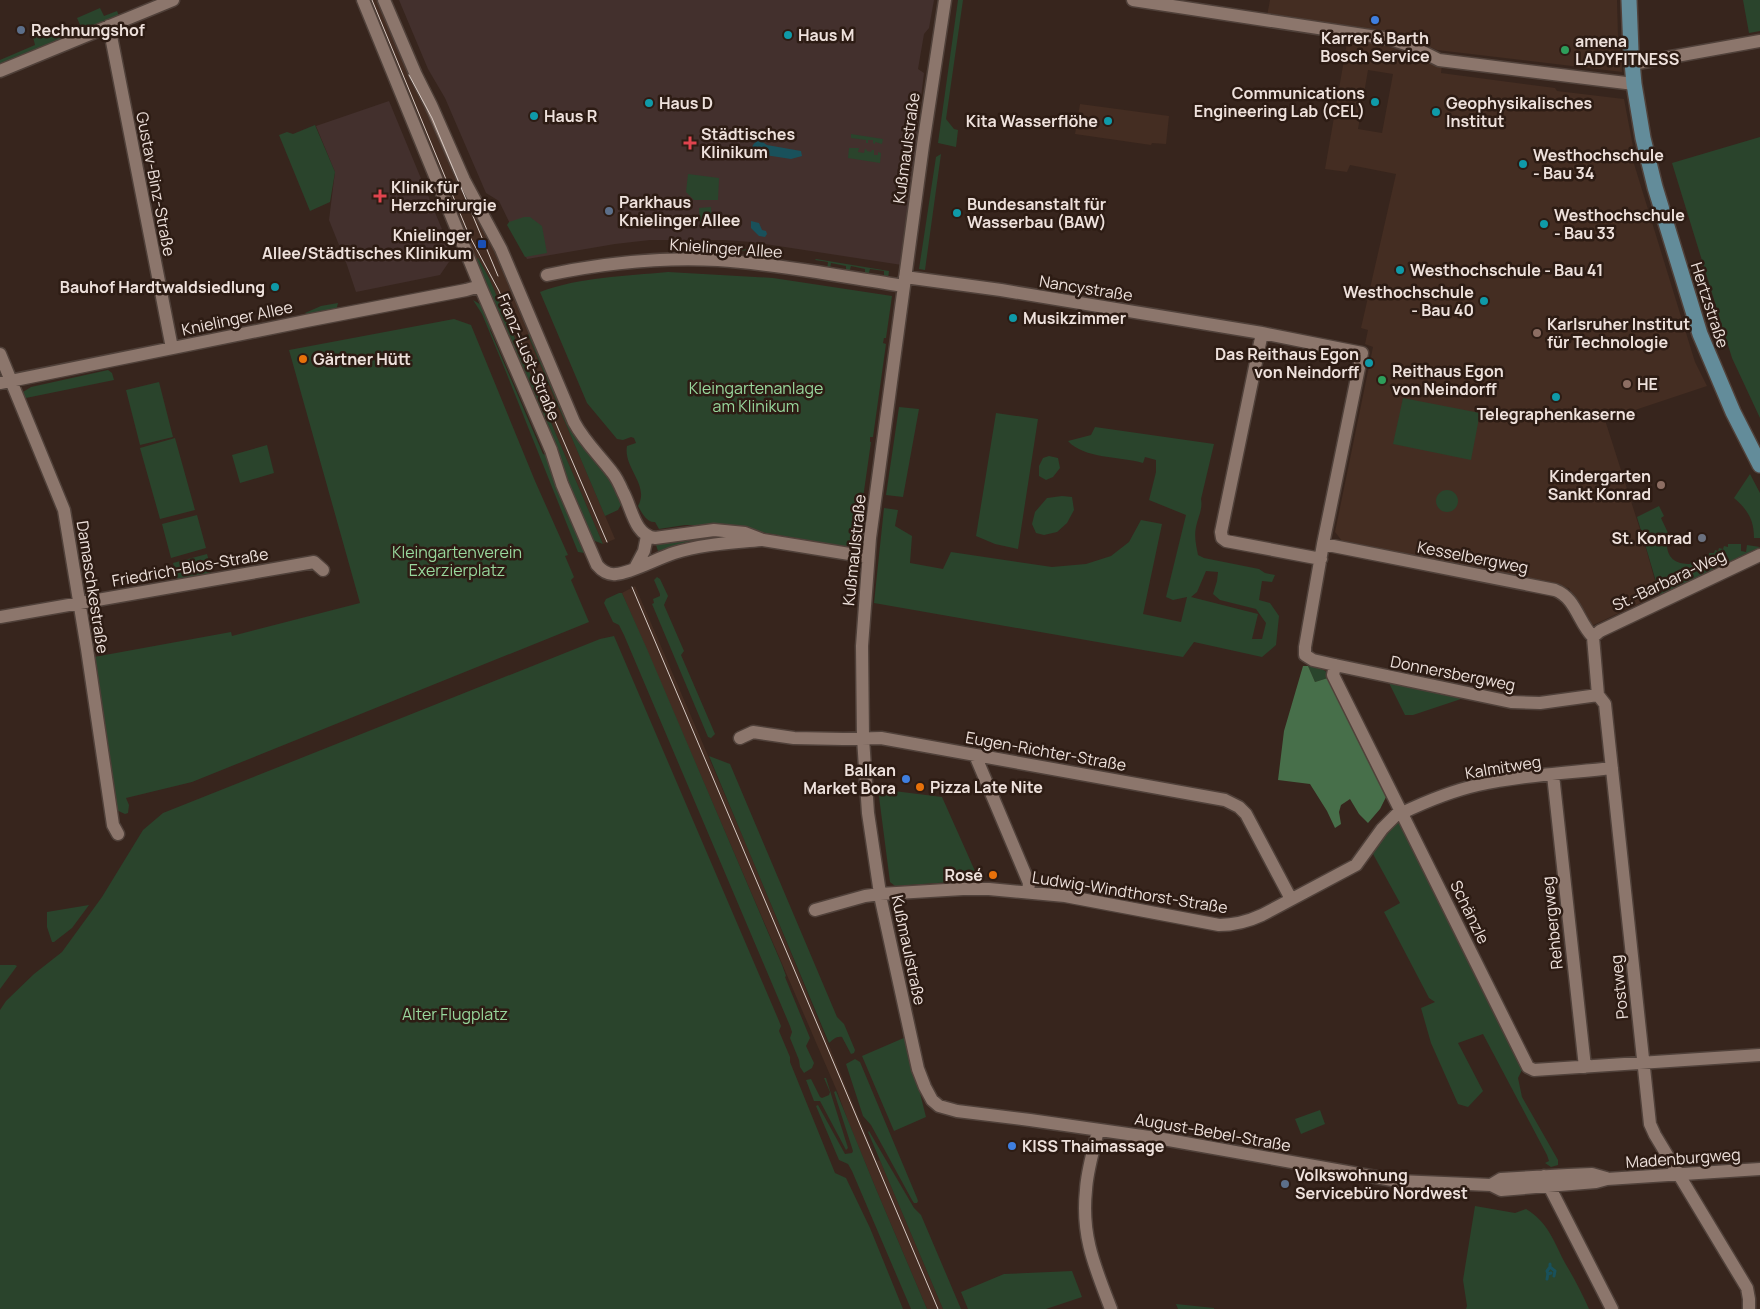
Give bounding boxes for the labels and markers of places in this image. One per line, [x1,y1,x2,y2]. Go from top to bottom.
marker: Karrer & Barth Bosch Service [1369,14,1381,26]
place label: Rechnungshof [31,19,145,41]
marker: Rechnungshof [15,24,27,36]
place label: Haus M [798,24,854,46]
place label: Karrer & Barth Bosch Service [1320,27,1430,67]
marker: Haus M [782,29,794,41]
place label: amena LADYFITNESS [1575,30,1679,70]
marker: amena LADYFITNESS [1559,44,1571,56]
place label: Communications Engineering Lab (CEL) [1194,82,1365,122]
place label: Haus D [659,92,713,114]
place label: Geophysikalisches Institut [1446,92,1593,132]
marker: Communications Engineering Lab (CEL) [1369,96,1381,108]
marker: Haus D [643,97,655,109]
place label: Haus R [544,105,597,127]
marker: Geophysikalisches Institut [1430,106,1442,118]
marker: Haus R [528,110,540,122]
place label: Kita Wasserflöhe [966,110,1098,132]
marker: Kita Wasserflöhe [1102,115,1114,127]
place label: Städtisches Klinikum [701,123,795,163]
marker: Städtisches Klinikum [683,136,697,150]
place label: Westhochschule - Bau 34 [1533,144,1664,184]
marker: Westhochschule - Bau 34 [1517,158,1529,170]
place label: Klinik für Herzchirurgie [391,176,497,216]
marker: Klinik für Herzchirurgie [373,189,387,203]
place label: Parkhaus Knielinger Allee [619,191,741,231]
place label: Bundesanstalt für Wasserbau (BAW) [967,193,1107,233]
place label: Westhochschule - Bau 33 [1554,204,1685,244]
marker: Parkhaus Knielinger Allee [603,205,615,217]
marker: Bundesanstalt für Wasserbau (BAW) [951,207,963,219]
marker: Westhochschule - Bau 33 [1538,218,1550,230]
place label: Knielinger Allee/Städtisches Klinikum [262,224,472,264]
marker: Knielinger Allee/Städtisches Klinikum [476,238,488,250]
place label: Westhochschule - Bau 41 [1410,259,1603,281]
marker: Westhochschule - Bau 41 [1394,264,1406,276]
place label: Bauhof Hardtwaldsiedlung [60,276,265,298]
marker: Bauhof Hardtwaldsiedlung [269,281,281,293]
place label: Westhochschule - Bau 40 [1343,281,1474,321]
marker: Westhochschule - Bau 40 [1478,295,1490,307]
place label: Musikzimmer [1023,307,1126,329]
marker: Musikzimmer [1007,312,1019,324]
place label: Karlsruher Institut für Technologie [1547,313,1690,353]
marker: Karlsruher Institut für Technologie [1531,327,1543,339]
place label: Das Reithaus Egon von Neindorff [1215,343,1360,383]
place label: Gärtner Hütt [313,348,411,370]
marker: Gärtner Hütt [297,353,309,365]
marker: Das Reithaus Egon von Neindorff [1363,357,1375,369]
place label: Reithaus Egon von Neindorff [1392,360,1504,400]
place label: HE [1637,373,1658,395]
marker: Reithaus Egon von Neindorff [1376,374,1388,386]
marker: HE [1621,378,1633,390]
marker: Telegraphenkaserne [1550,391,1562,403]
place label: Telegraphenkaserne [1477,403,1636,425]
place label: Kindergarten Sankt Konrad [1548,465,1651,505]
marker: Kindergarten Sankt Konrad [1655,479,1667,491]
place label: St. Konrad [1612,527,1692,549]
marker: St. Konrad [1696,532,1708,544]
place label: Balkan Market Bora [803,759,896,799]
marker: Balkan Market Bora [900,773,912,785]
place label: Pizza Late Nite [930,776,1043,798]
marker: Pizza Late Nite [914,781,926,793]
place label: Rosé [944,864,983,886]
marker: Rosé [987,869,999,881]
place label: KISS Thaimassage [1022,1135,1165,1157]
marker: KISS Thaimassage [1006,1140,1018,1152]
place label: Volkswohnung Servicebüro Nordwest [1295,1164,1468,1204]
marker: Volkswohnung Servicebüro Nordwest [1279,1178,1291,1190]

